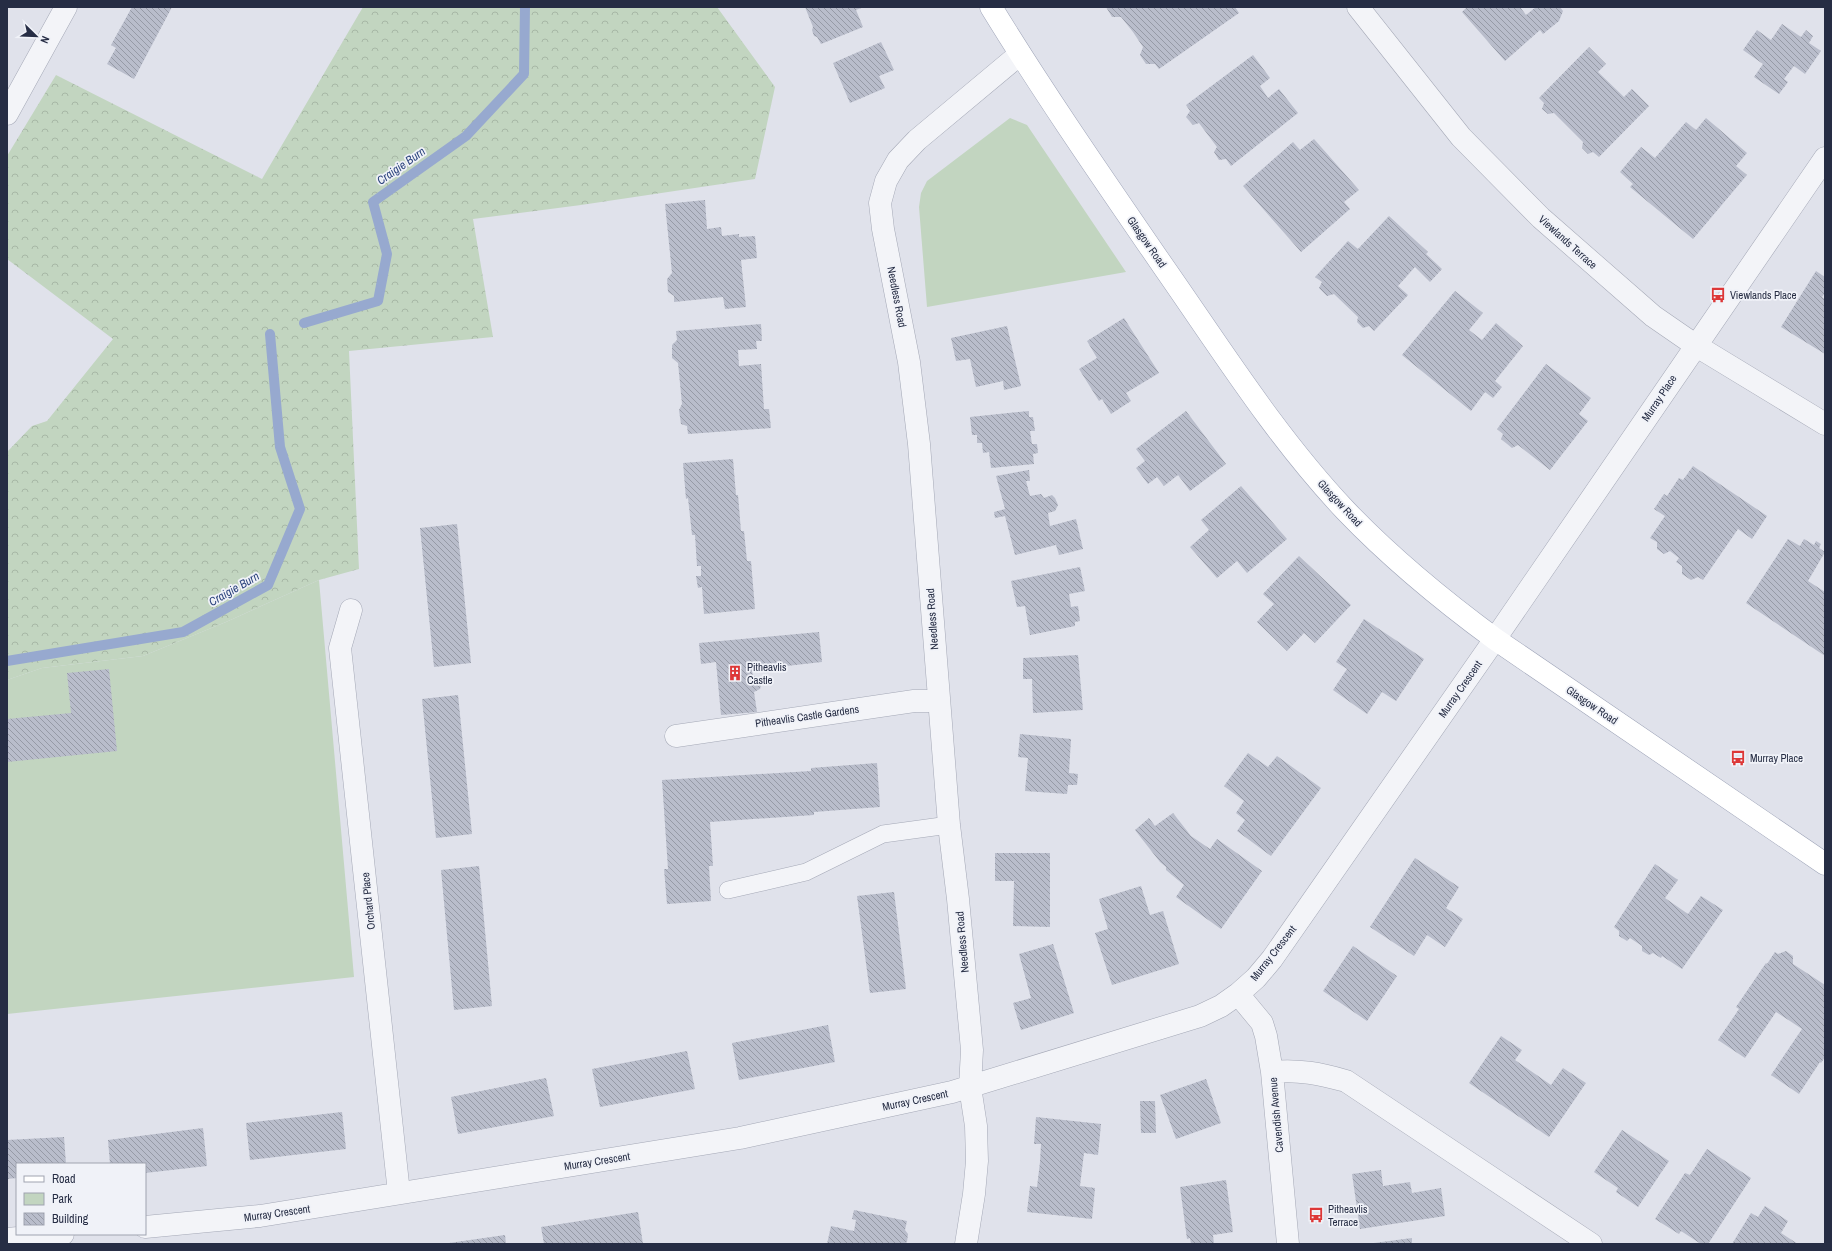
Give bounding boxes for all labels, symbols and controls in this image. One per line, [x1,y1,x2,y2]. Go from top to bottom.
north arrow [16,16,56,56]
text: N [37,34,53,46]
water label: Craigie Burn [374,143,428,189]
street label: Viewlands Terrace [1536,212,1600,272]
street label: Glasgow Road [1124,214,1170,270]
street label: Needless Road [884,265,910,329]
bus stop icon: Viewlands Place [1709,286,1727,304]
place label: Viewlands Place [1730,288,1797,302]
street label: Murray Place [1638,372,1680,424]
street label: Glasgow Road [1315,477,1365,529]
water label: Craigie Burn [206,568,262,610]
street label: Needless Road [923,588,941,650]
street label: Murray Crescent [1435,657,1485,720]
place label: Pitheavlis Castle [747,660,787,687]
building icon: Pitheavlis Castle [726,664,744,682]
street label: Glasgow Road [1564,683,1620,727]
street label: Pitheavlis Castle Gardens [754,702,860,730]
bus stop icon: Murray Place [1729,749,1747,767]
place label: Murray Place [1750,751,1803,765]
street label: Orchard Place [358,872,378,930]
street label: Needless Road [952,911,972,973]
street label: Murray Crescent [1247,922,1299,984]
street label: Cavendish Avenue [1266,1077,1286,1153]
street label: Murray Crescent [881,1086,950,1114]
street label: Murray Crescent [563,1149,631,1173]
legend [16,1163,146,1235]
text: Road [52,1171,76,1187]
text: Park [52,1191,72,1207]
street label: Murray Crescent [243,1201,311,1225]
place label: Pitheavlis Terrace [1328,1202,1368,1229]
bus stop icon: Pitheavlis Terrace [1307,1206,1325,1224]
text: Building [52,1211,89,1227]

